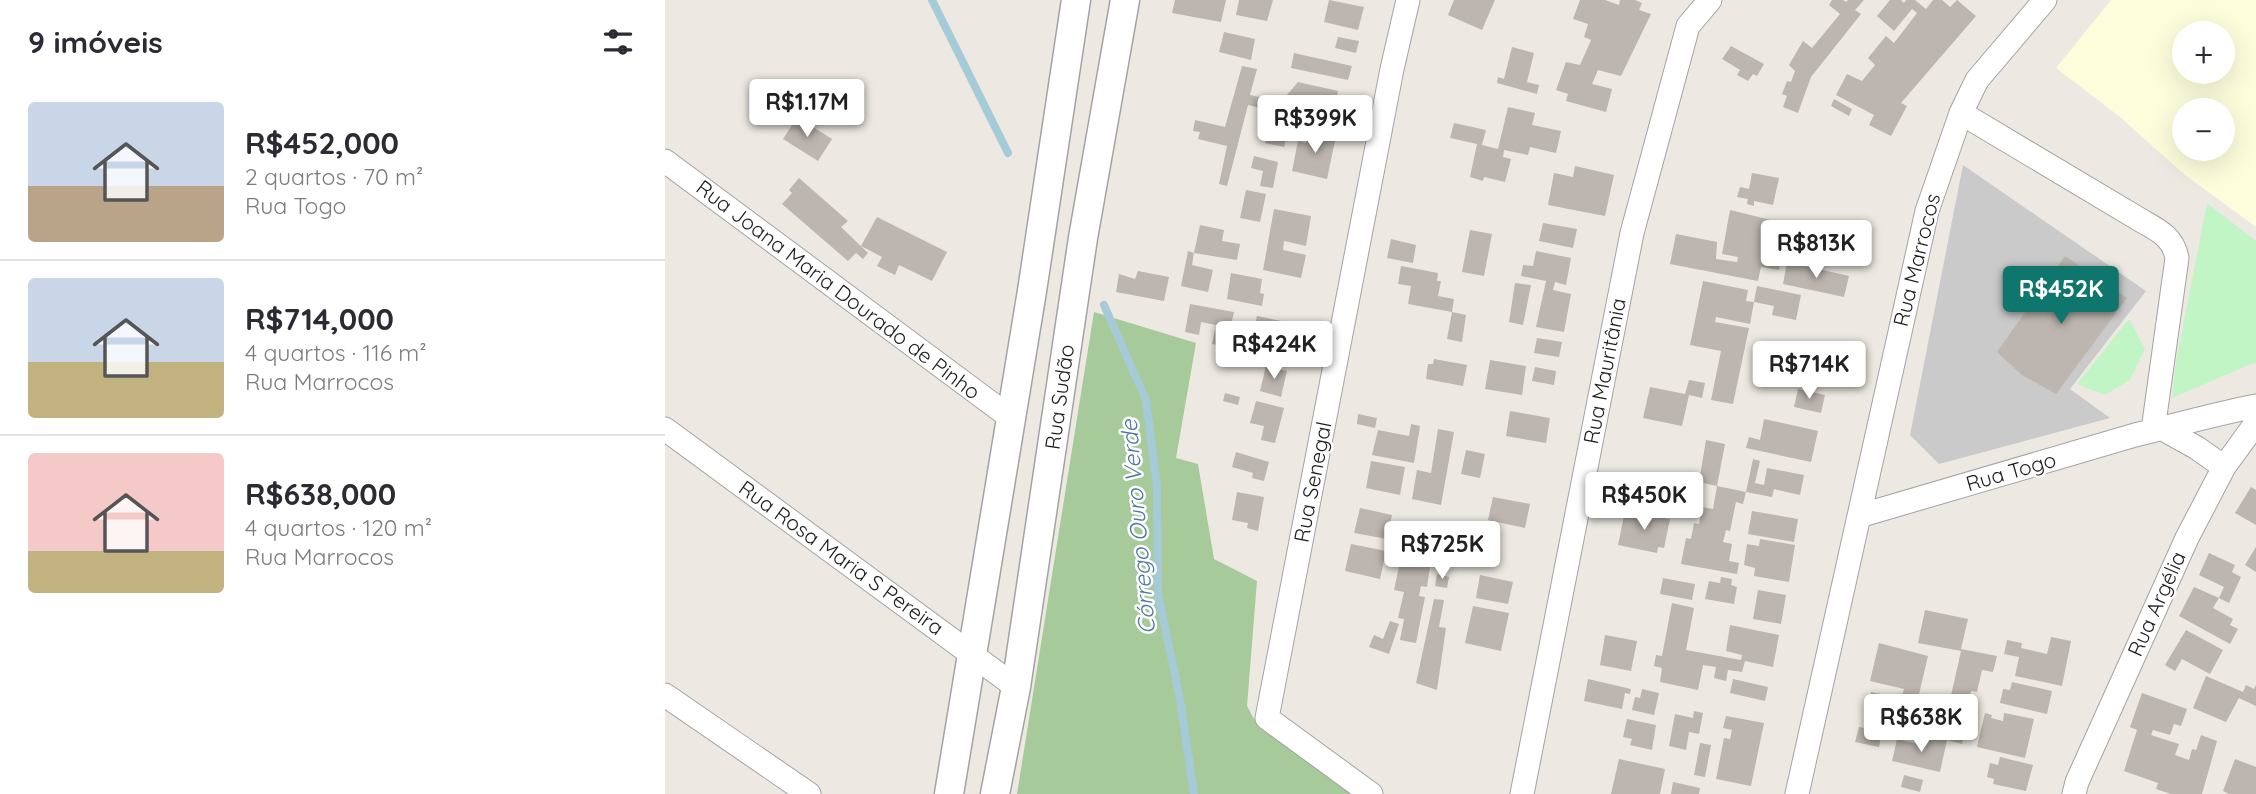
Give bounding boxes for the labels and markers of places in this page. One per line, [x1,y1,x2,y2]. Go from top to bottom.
pin: R$1.17M [742,80,872,139]
pin: R$399K [1258,96,1372,155]
pin: R$813K [1759,220,1873,280]
pin: R$452K [2004,266,2118,326]
pin: R$424K [1217,322,1331,381]
pin: R$714K [1752,342,1866,401]
pin: R$450K [1587,472,1701,532]
pin: R$725K [1385,522,1499,581]
pin: R$638K [1864,694,1978,754]

